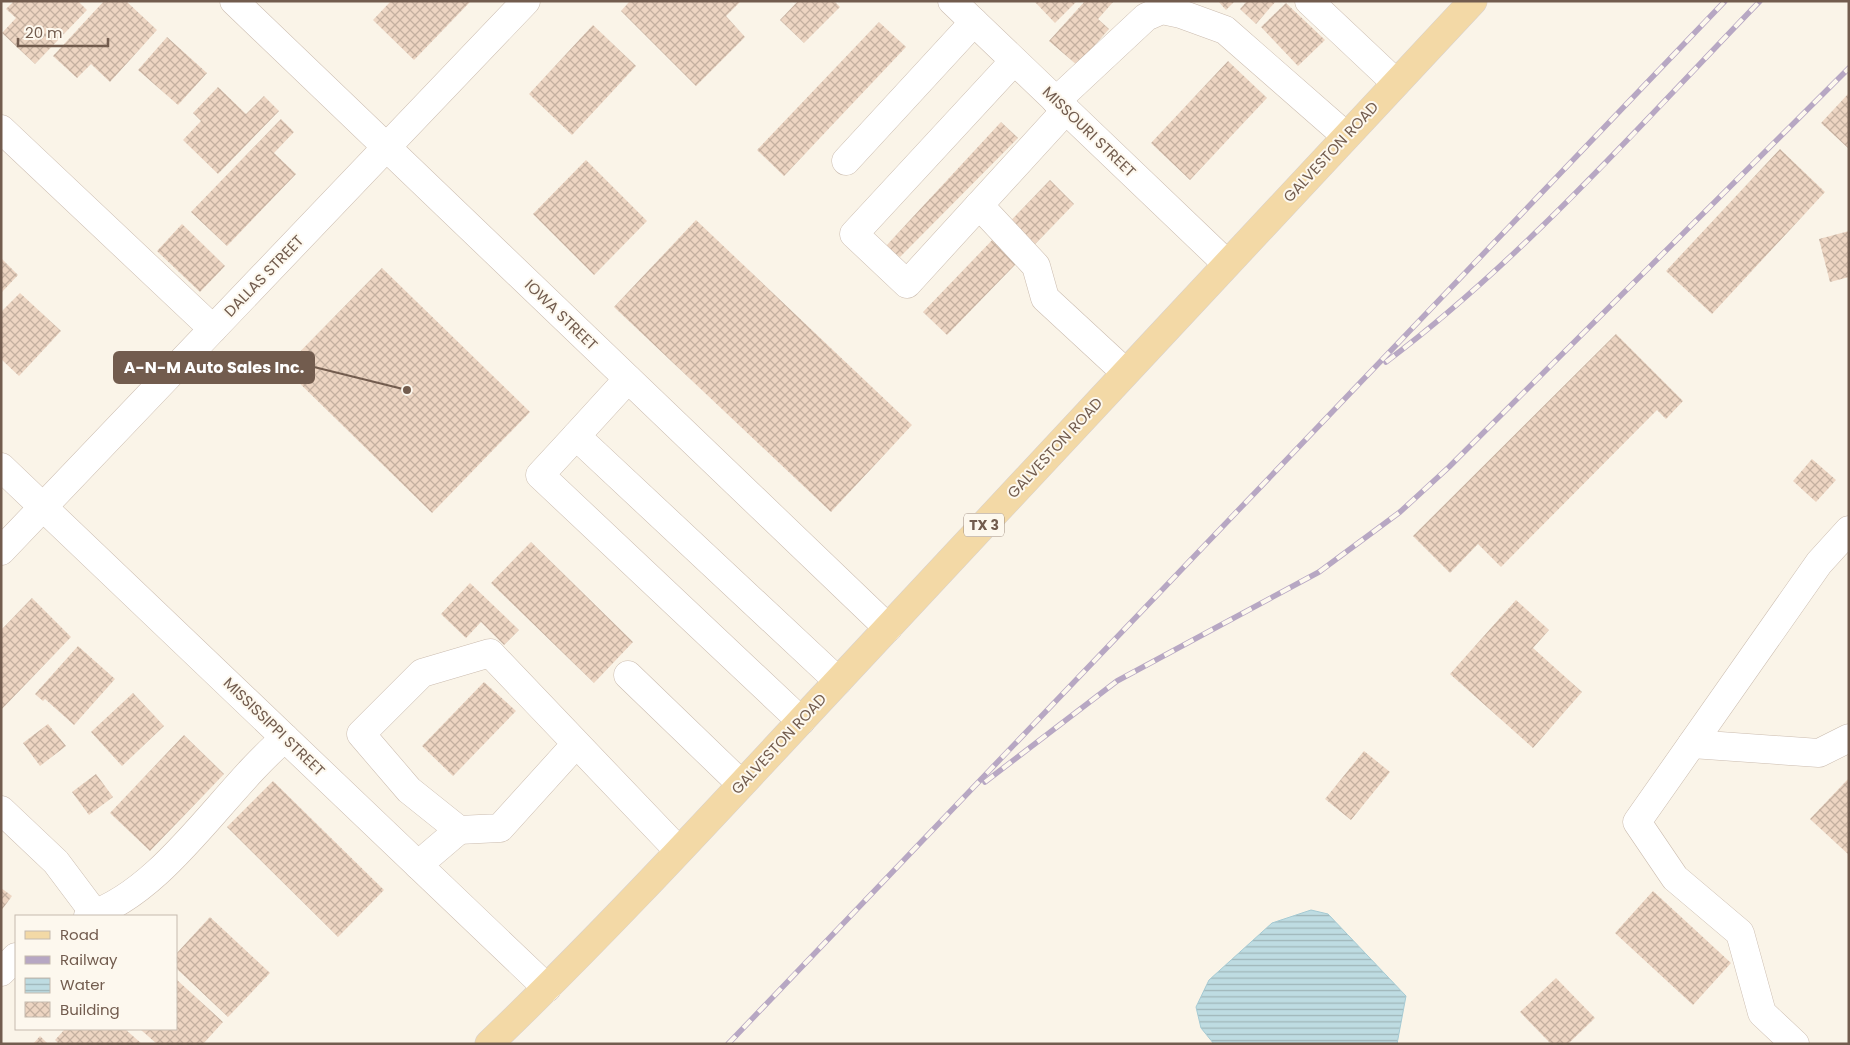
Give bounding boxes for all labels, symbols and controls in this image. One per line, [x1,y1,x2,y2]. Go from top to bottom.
scale bar [18,15,108,47]
text: 20 m [25,22,63,43]
street label: MISSOURI STREET [1038,82,1141,182]
street label: GALVESTON ROAD [1278,97,1383,207]
street label: DALLAS STREET [219,230,308,321]
street label: IOWA STREET [520,275,602,355]
callout: A-N-M Auto Sales Inc. [114,352,314,383]
text: A-N-M Auto Sales Inc. [124,356,304,379]
street label: GALVESTON ROAD [1002,393,1107,503]
road number: TX 3 [964,514,1004,536]
street label: MISSISSIPPI STREET [219,673,330,781]
street label: GALVESTON ROAD [726,689,831,799]
legend [15,915,178,1030]
text: Road [60,924,99,945]
text: Railway [60,949,118,970]
text: Water [60,974,106,995]
text: Building [60,999,120,1020]

